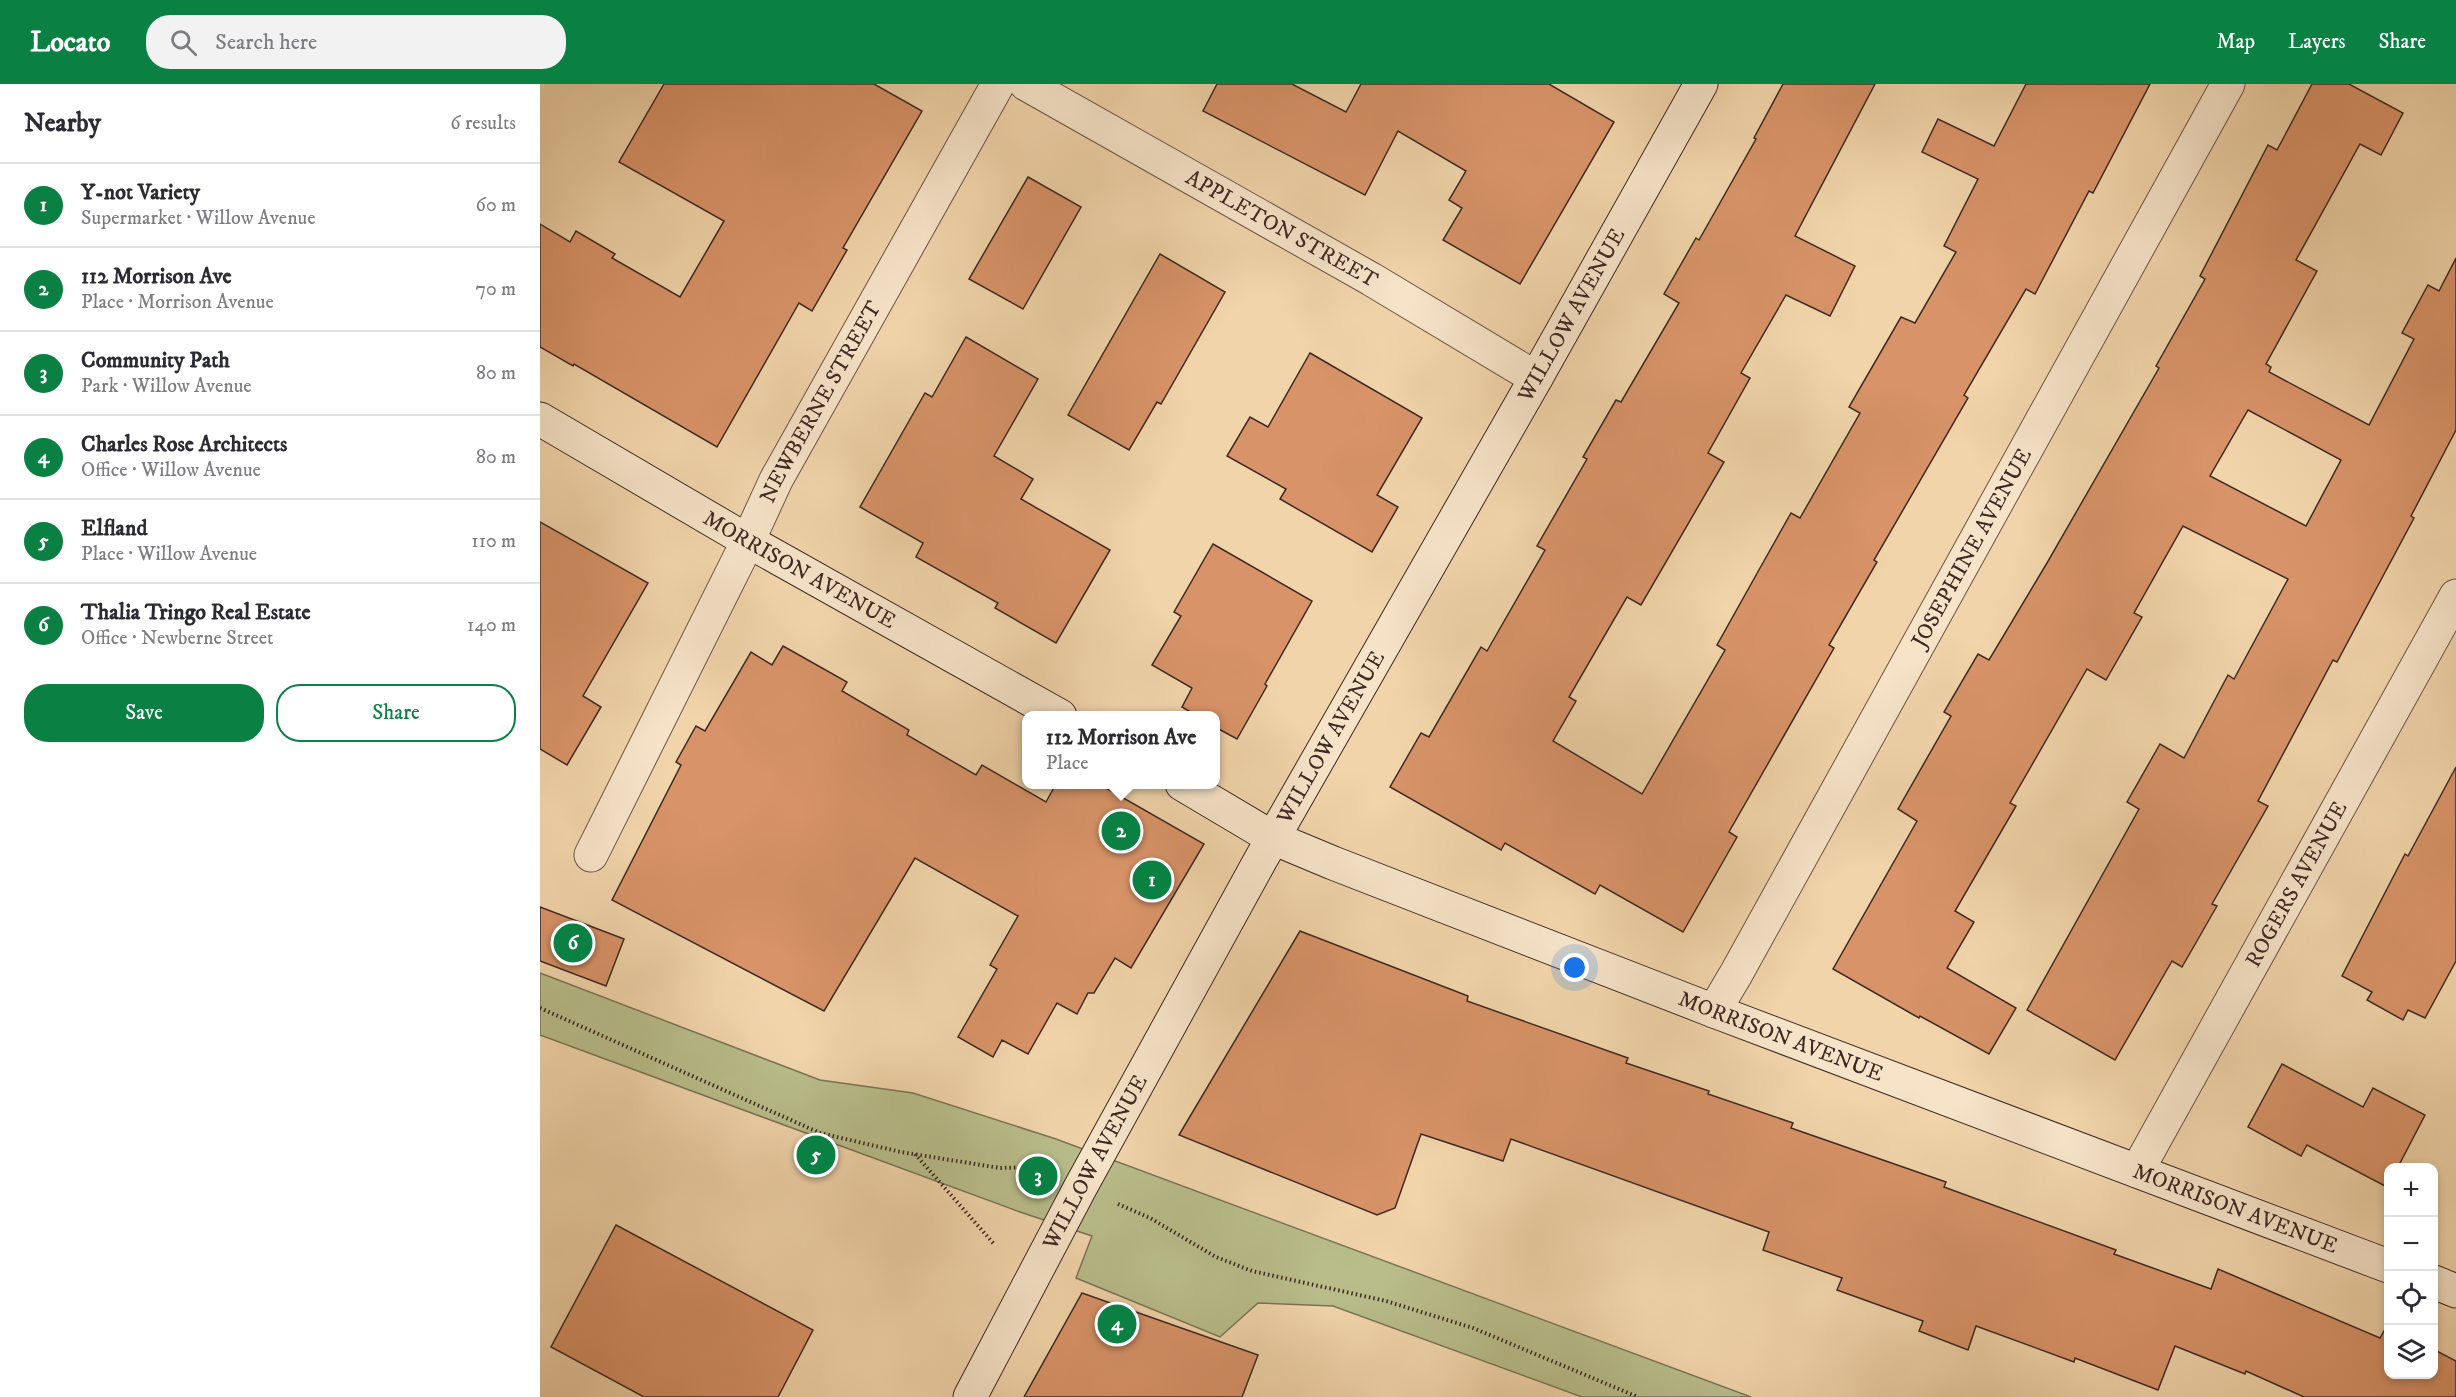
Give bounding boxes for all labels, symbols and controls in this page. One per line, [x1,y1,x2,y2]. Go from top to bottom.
search box [146,15,566,69]
text: Locato [30,25,110,60]
icon: search [167,26,200,59]
text: Search here [215,29,317,56]
text: Map [2216,29,2255,55]
text: Layers [2288,29,2346,55]
text: Share [2379,29,2426,55]
text: Nearby [24,107,101,140]
text: 6 results [450,111,516,136]
street label: APPLETON STREET [1181,164,1383,294]
text: Y-not Variety [81,179,200,206]
text: 1 [40,193,47,218]
text: 60 m [476,193,516,218]
text: Supermarket · Willow Avenue [81,206,315,231]
street label: WILLOW AVENUE [1511,223,1631,407]
text: 112 Morrison Ave [81,263,232,290]
text: 2 [39,277,48,302]
text: 70 m [475,277,516,302]
text: Place · Morrison Avenue [81,290,274,315]
street label: NEWBERNE STREET [754,296,887,507]
text: Community Path [81,347,230,374]
text: 3 [40,361,47,386]
text: 80 m [476,361,516,386]
text: Park · Willow Avenue [81,374,252,399]
text: Charles Rose Architects [81,431,287,458]
street label: JOSEPHINE AVENUE [1905,443,2037,654]
text: 4 [38,445,49,470]
text: 80 m [476,445,516,470]
text: Office · Willow Avenue [81,458,261,483]
street label: MORRISON AVENUE [698,504,901,635]
text: Elfland [81,515,147,542]
text: 5 [39,529,48,554]
text: 110 m [471,529,516,554]
text: Place · Willow Avenue [81,542,257,567]
text: Thalia Tringo Real Estate [81,599,311,626]
text: 6 [38,613,49,638]
text: 140 m [467,613,516,638]
text: Office · Newberne Street [81,626,273,651]
street label: WILLOW AVENUE [1270,646,1391,829]
button: Save [24,684,264,742]
button: Share [276,684,516,742]
popup [1022,711,1220,789]
text: 112 Morrison Ave [1046,724,1196,751]
text: Place [1046,751,1089,776]
street label: ROGERS AVENUE [2239,797,2353,972]
pin: 2 [1102,808,1140,854]
pin: 1 [1132,858,1172,902]
pin: 6 [554,920,592,966]
your location [1560,953,1589,982]
street label: MORRISON AVENUE [1675,985,1887,1087]
street label: WILLOW AVENUE [1036,1070,1153,1255]
pin: 5 [796,1132,836,1178]
pin: 3 [1018,1154,1058,1198]
street label: MORRISON AVENUE [2129,1157,2342,1259]
map controls [2384,1163,2438,1379]
button: + [2384,1163,2438,1217]
button: − [2384,1217,2438,1271]
button: locate [2384,1271,2438,1325]
pin: 4 [1098,1302,1136,1346]
button: layers [2384,1325,2438,1379]

